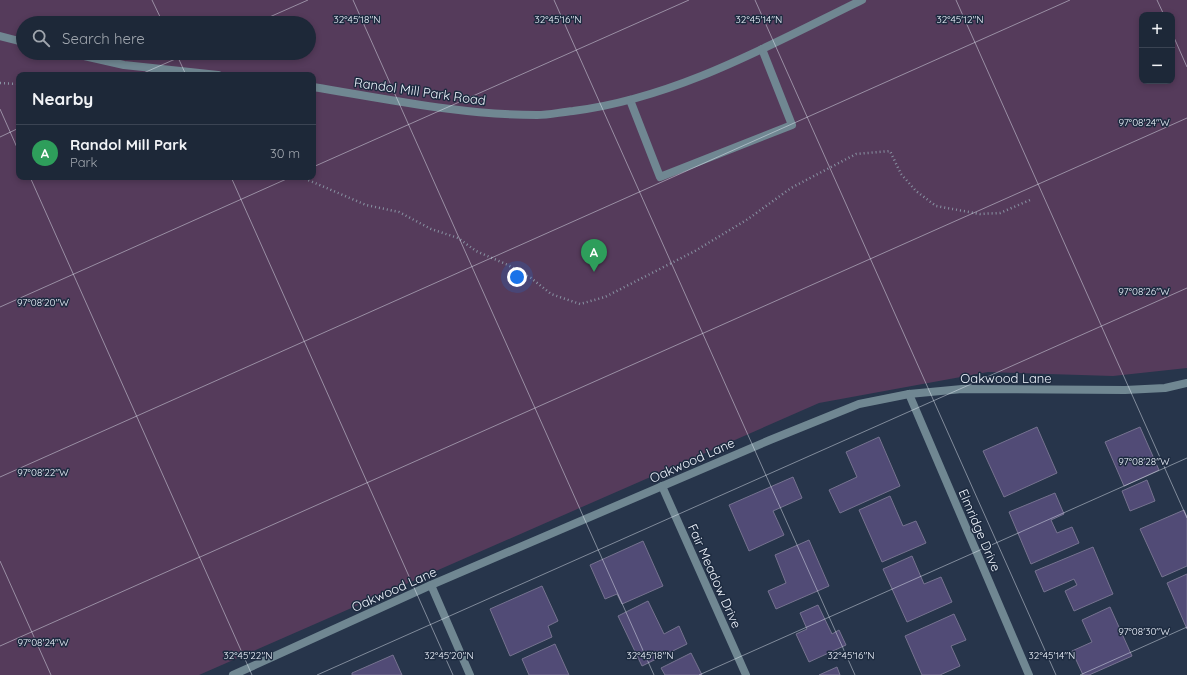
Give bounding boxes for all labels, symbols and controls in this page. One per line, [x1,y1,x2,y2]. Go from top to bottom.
map controls [1139,12,1175,84]
button: + [1139,12,1175,48]
text: 32°45'18"N [333,13,381,26]
text: 32°45'16"N [534,13,582,26]
text: 32°45'14"N [736,13,782,26]
text: 32°45'12"N [936,13,984,26]
search box [16,16,316,60]
icon: search [30,27,52,49]
text: Search here [62,29,145,48]
button: − [1139,48,1175,84]
street label: Randol Mill Park Road [353,74,487,108]
text: Nearby [32,88,93,109]
text: 97°08'24"W [1118,116,1170,129]
text: Randol Mill Park [70,135,187,154]
text: A [41,145,49,161]
text: 30 m [270,145,300,161]
text: Park [70,154,98,170]
pin: A [581,239,607,272]
your location [507,267,527,287]
text: 97°08'26"W [1118,285,1170,298]
text: 97°08'20"W [17,296,69,309]
street label: Oakwood Lane [960,370,1052,386]
street label: Oakwood Lane [647,434,737,486]
text: 97°08'28"W [1118,455,1170,468]
text: 97°08'22"W [17,466,69,479]
street label: Elmridge Drive [955,486,1005,574]
street label: Fair Meadow Drive [685,521,745,631]
street label: Oakwood Lane [349,563,439,615]
text: 97°08'30"W [1118,625,1170,638]
text: 97°08'24"W [17,636,69,649]
text: 32°45'22"N [223,649,273,662]
text: 32°45'20"N [424,649,474,662]
text: 32°45'18"N [626,649,674,662]
text: 32°45'16"N [827,649,875,662]
text: 32°45'14"N [1029,649,1075,662]

